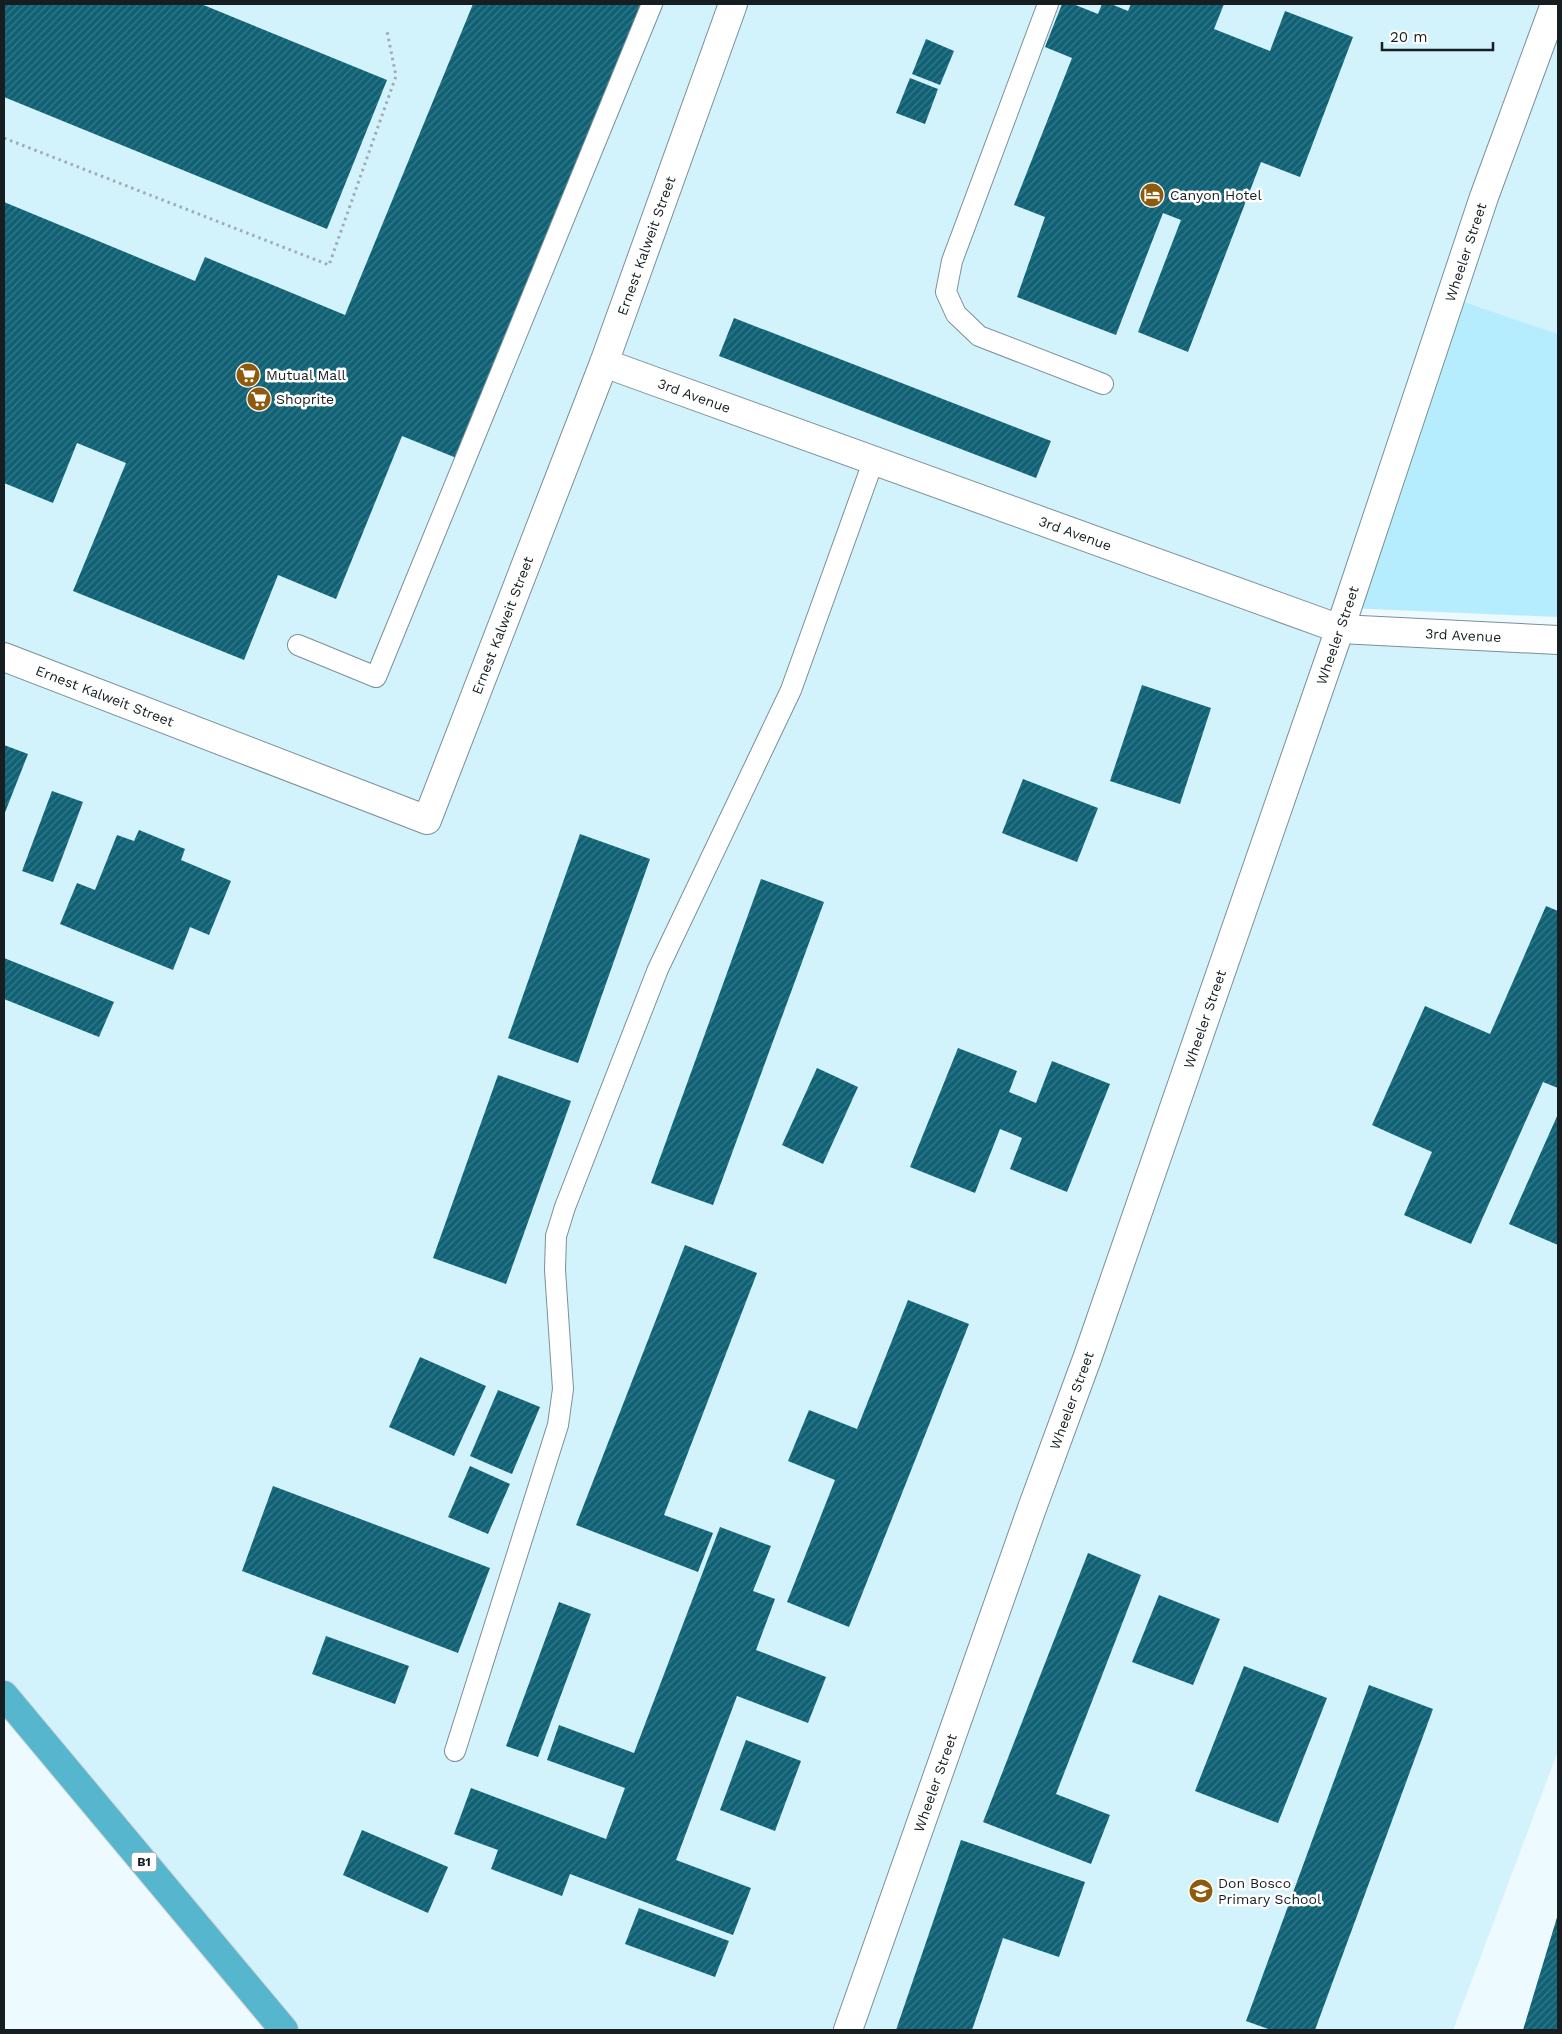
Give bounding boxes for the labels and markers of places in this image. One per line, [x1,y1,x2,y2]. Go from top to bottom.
hotel icon: Canyon Hotel [1139,182,1165,208]
place label: Canyon Hotel [1170,187,1262,203]
supermarket icon: Mutual Mall [235,362,261,388]
place label: Mutual Mall [266,367,347,383]
supermarket icon: Shoprite [246,386,272,412]
place label: Shoprite [276,391,334,407]
place label: Don Bosco Primary School [1218,1875,1322,1907]
school or university icon: Don Bosco Primary School [1188,1878,1214,1904]

